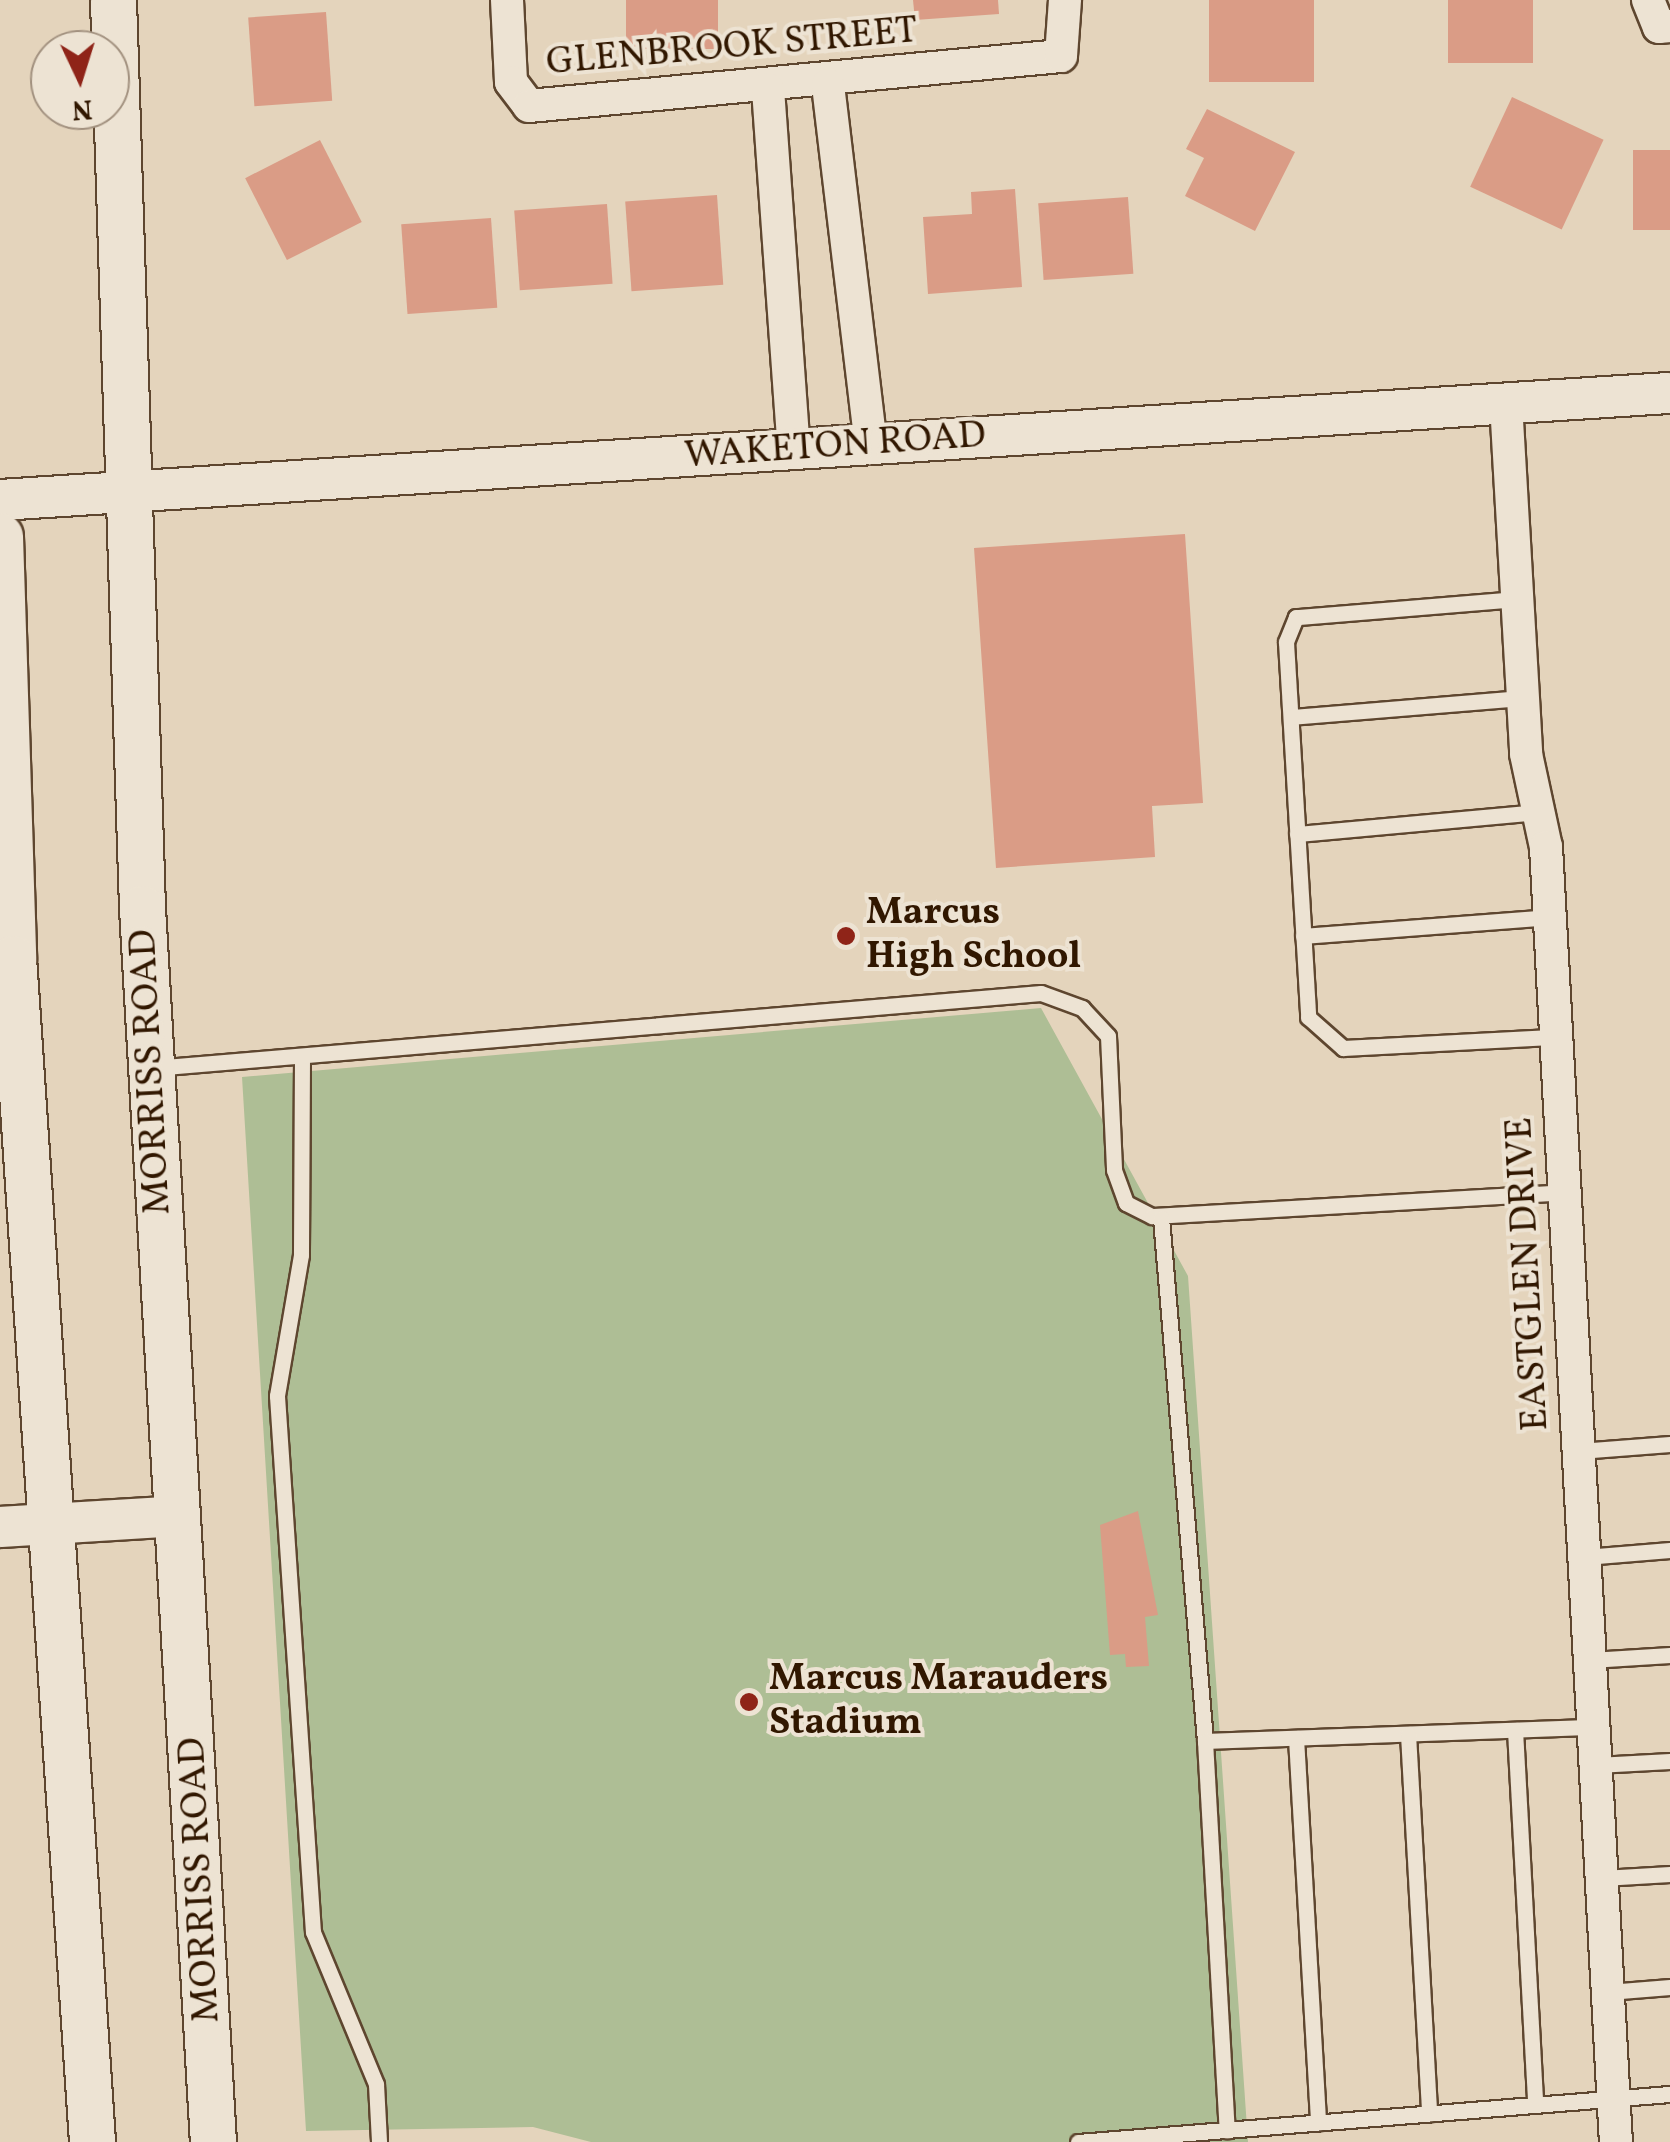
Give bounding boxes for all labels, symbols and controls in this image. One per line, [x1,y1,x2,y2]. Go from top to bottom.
street label: GLENBROOK STREET [544,9,920,87]
north arrow [30,30,130,130]
text: N [70,88,93,129]
street label: WAKETON ROAD [683,414,987,480]
place label: Marcus High School [866,891,1081,981]
marker: Marcus High School [835,925,857,947]
street label: MORRISS ROAD [122,928,182,1216]
street label: EASTGLEN DRIVE [1498,1116,1560,1432]
place label: Marcus Marauders Stadium [769,1657,1108,1746]
marker: Marcus Marauders Stadium [738,1691,760,1713]
street label: MORRISS ROAD [171,1736,231,2024]

